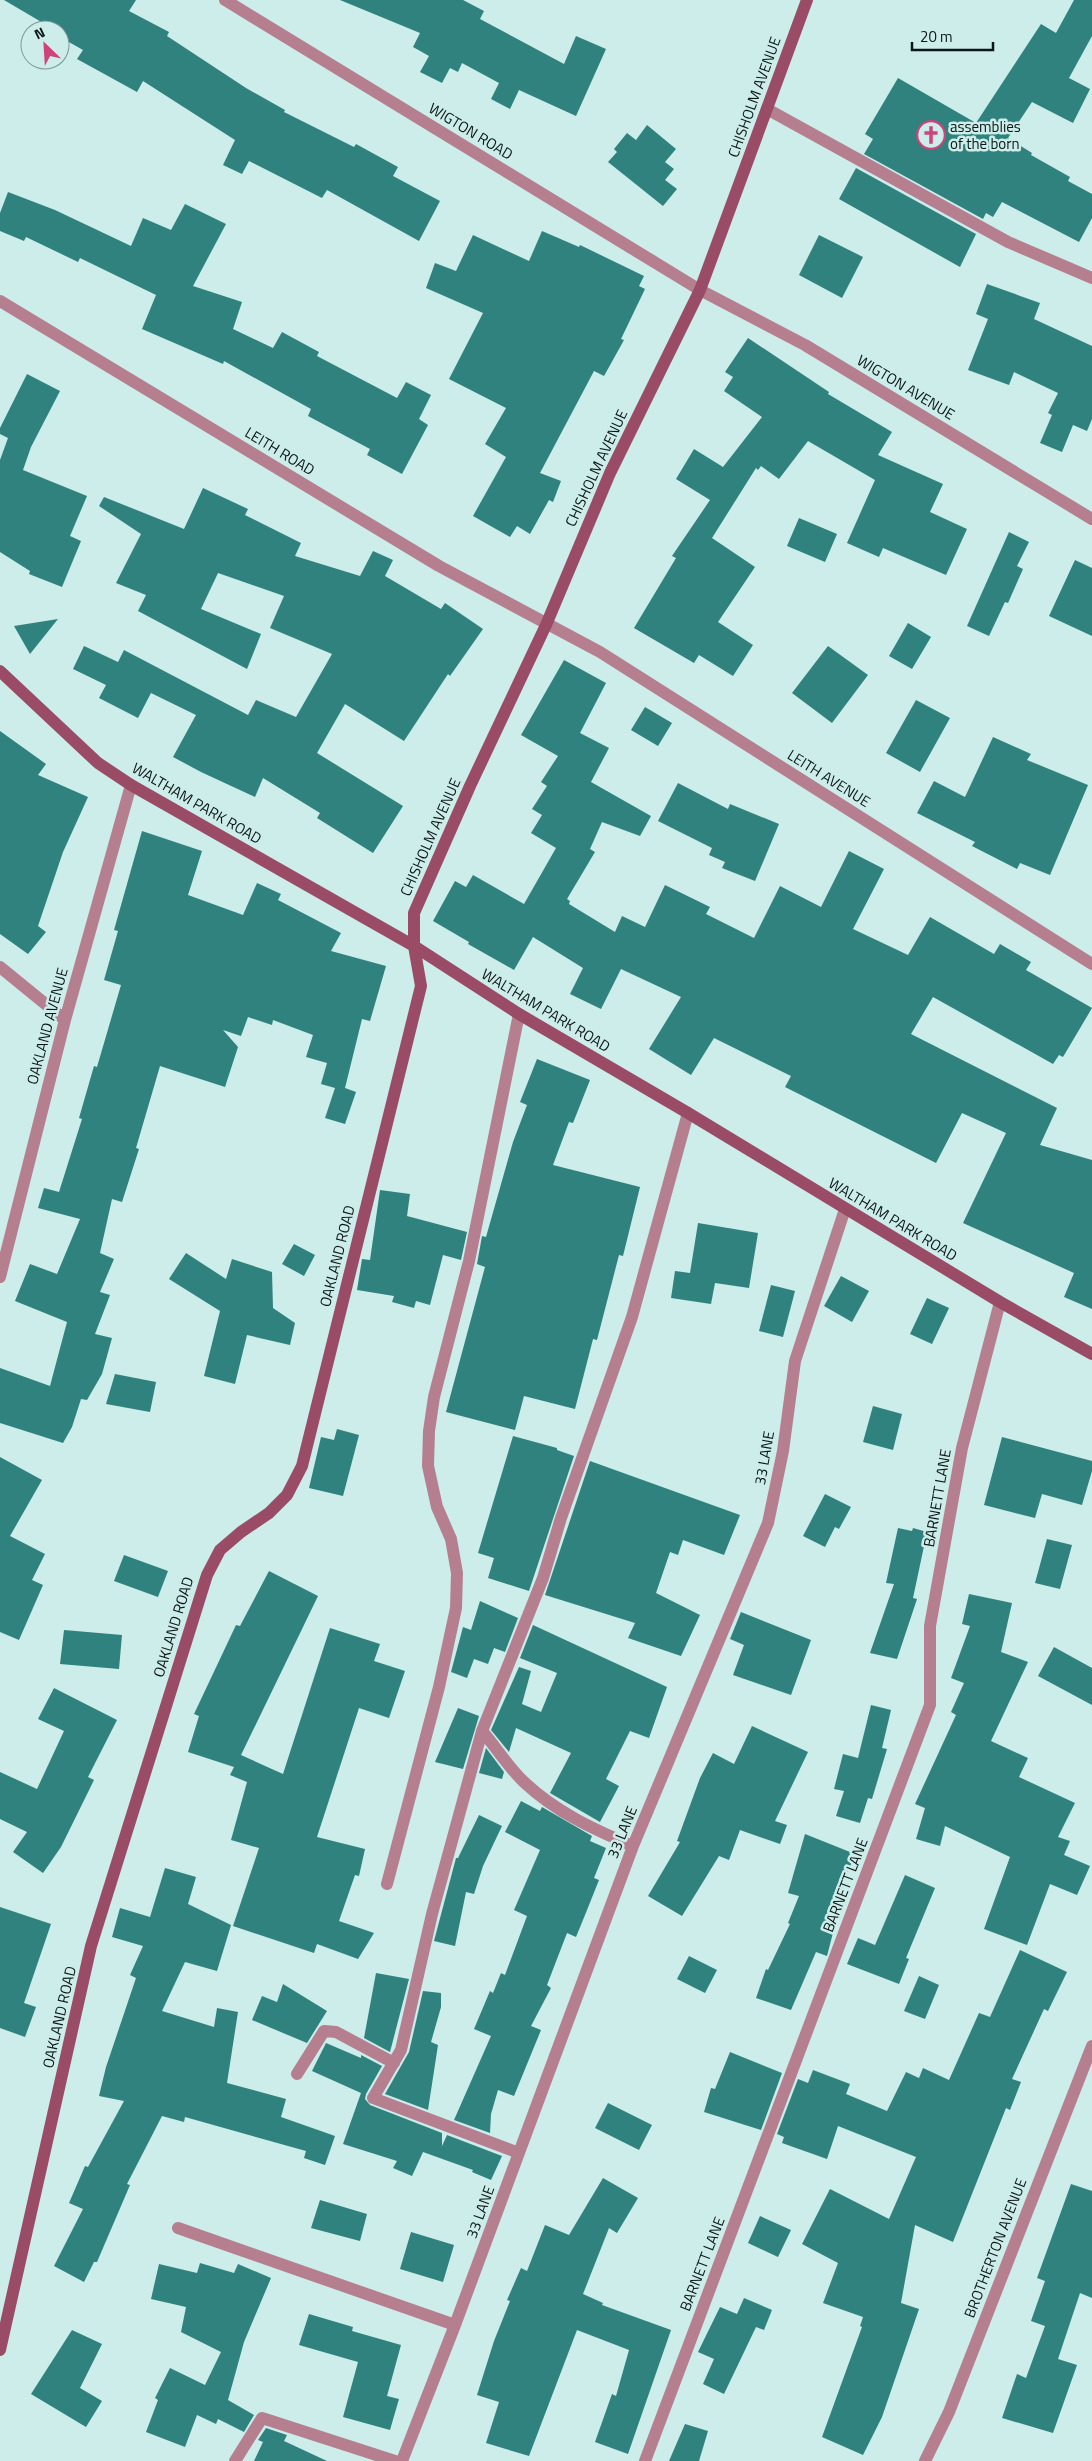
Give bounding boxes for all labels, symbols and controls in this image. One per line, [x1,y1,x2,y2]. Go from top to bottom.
north arrow [20,20,70,70]
scale bar [912,20,993,52]
text: N [30,21,48,44]
text: 20 m [920,25,953,48]
street label: CHISHOLM AVENUE [721,33,787,161]
street label: WIGTON ROAD [424,97,518,165]
place label: assemblies of the born [950,115,1021,155]
church icon: assemblies of the born [916,120,946,150]
street label: WIGTON AVENUE [853,349,959,425]
street label: CHISHOLM AVENUE [559,406,633,530]
street label: LEITH ROAD [241,421,319,481]
street label: LEITH AVENUE [783,743,875,813]
street label: WALTHAM PARK ROAD [128,756,266,850]
street label: CHISHOLM AVENUE [394,774,466,900]
street label: WALTHAM PARK ROAD [477,962,615,1058]
street label: OAKLAND AVENUE [20,965,74,1087]
street label: WALTHAM PARK ROAD [824,1171,962,1267]
street label: OAKLAND ROAD [313,1203,361,1309]
street label: 33 LANE [748,1429,780,1487]
street label: BARNETT LANE [917,1447,957,1549]
street label: OAKLAND ROAD [147,1574,199,1680]
street label: 33 LANE [601,1802,643,1862]
street label: BARNETT LANE [816,1834,874,1936]
street label: OAKLAND ROAD [36,1964,82,2070]
street label: BROTHERTON AVENUE [958,2175,1032,2321]
street label: 33 LANE [460,2182,500,2242]
street label: BARNETT LANE [673,2213,731,2315]

